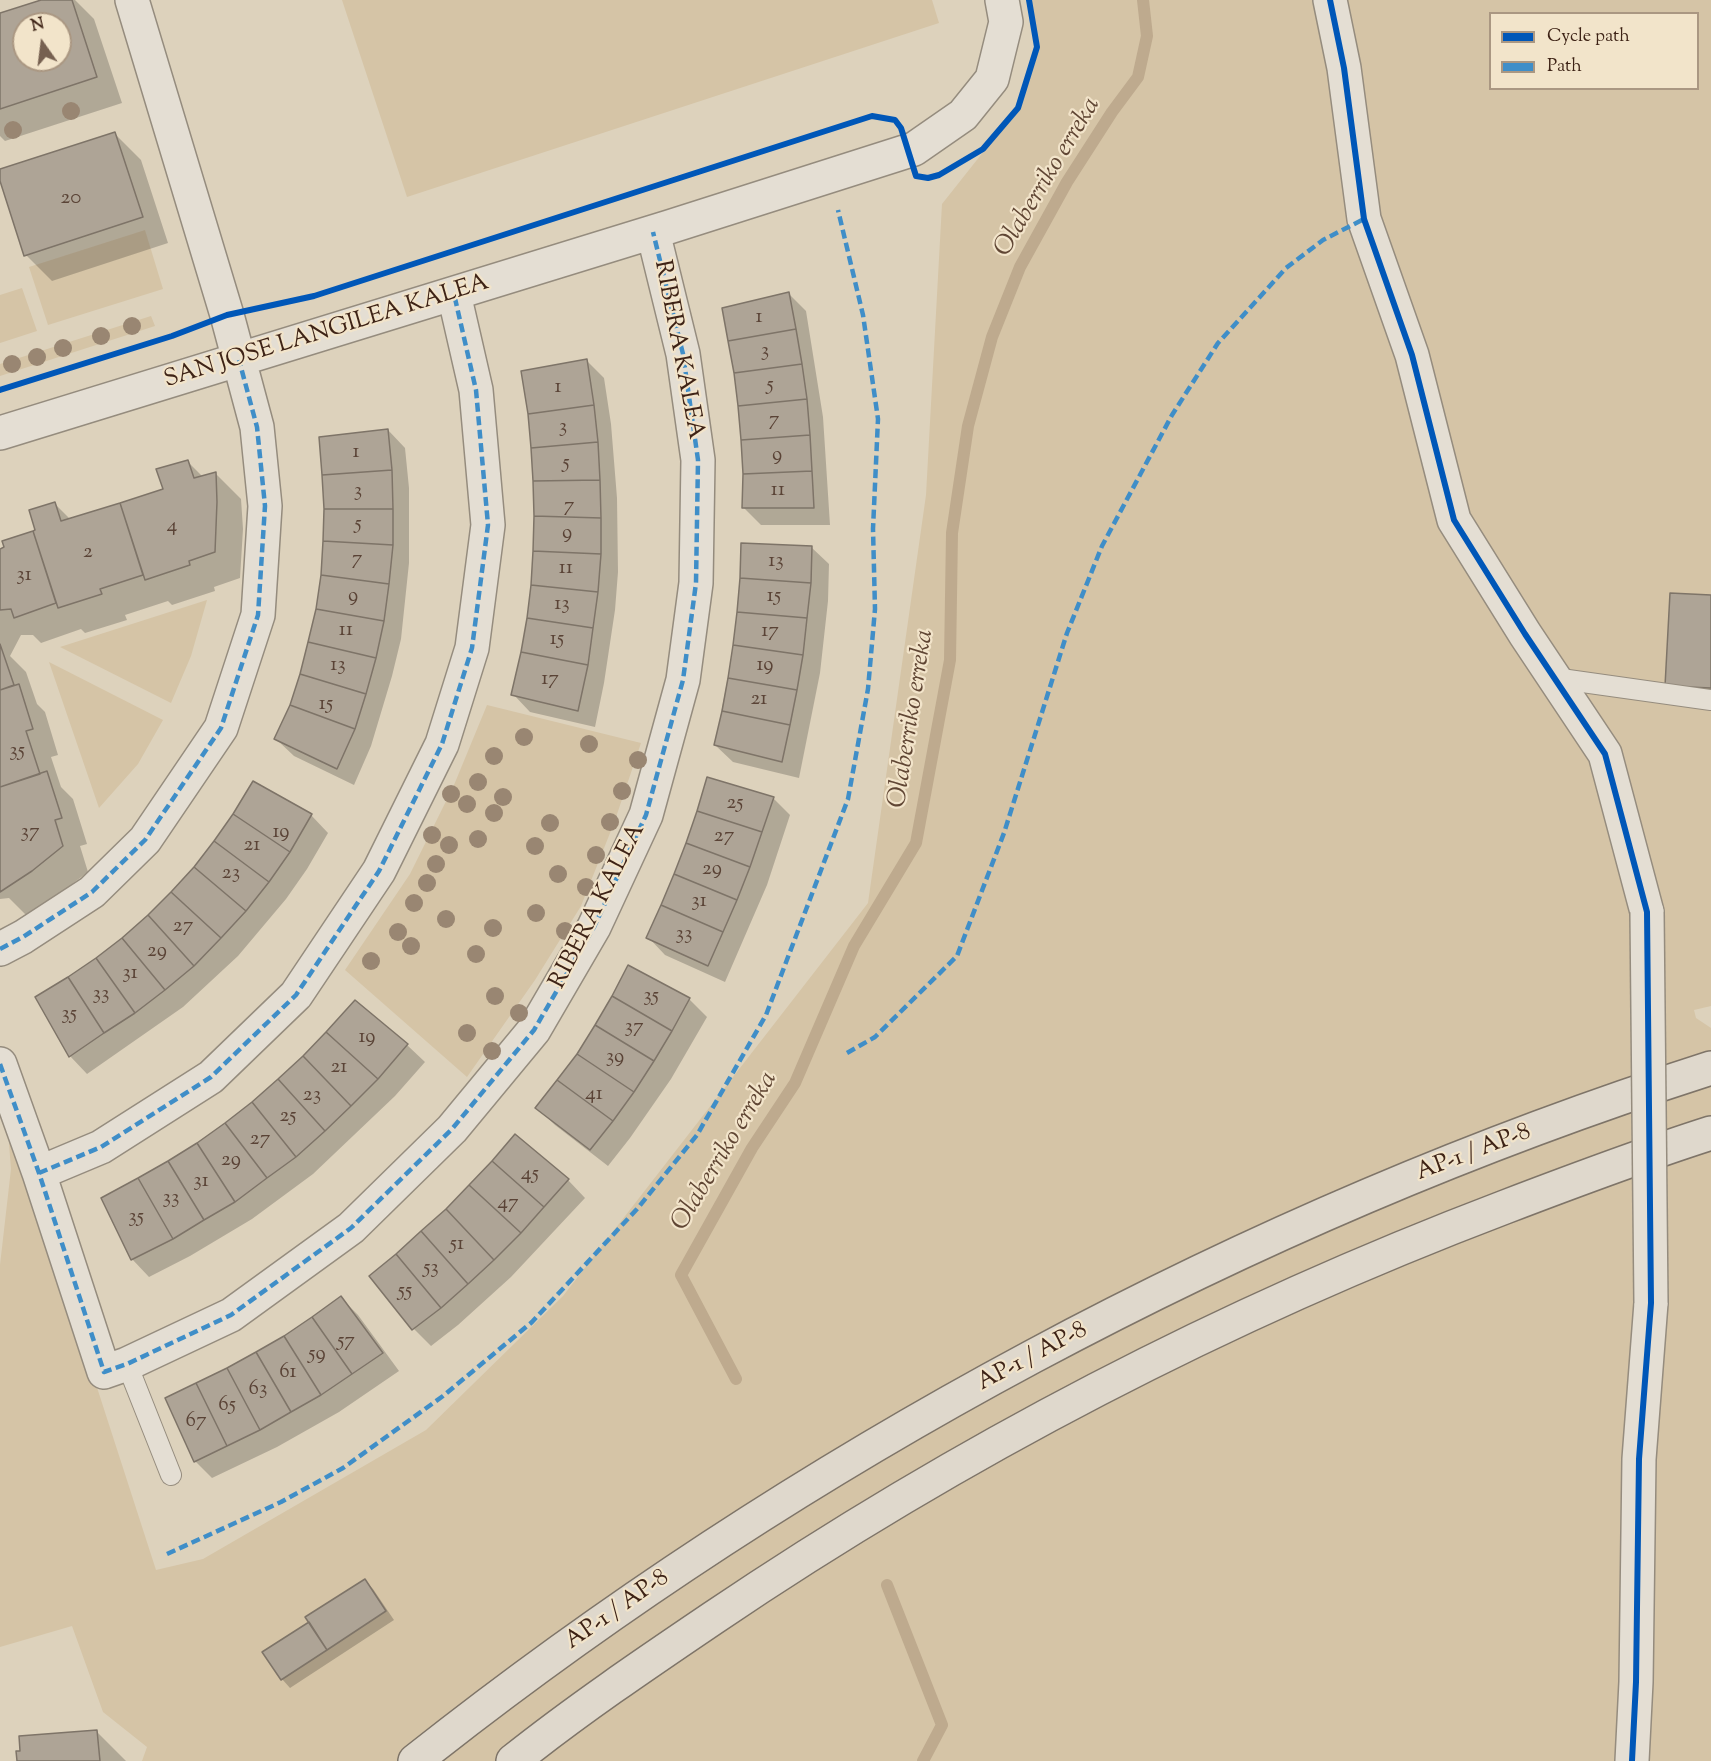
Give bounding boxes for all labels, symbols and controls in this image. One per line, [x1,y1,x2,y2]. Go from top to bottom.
north arrow [12,12,72,72]
legend [1489,12,1699,90]
text: N [29,13,47,39]
text: Cycle path [1547,24,1630,50]
text: Path [1547,54,1582,80]
water label: Olaberriko erreka [989,93,1109,263]
house number: 20 [61,186,81,212]
street label: RIBERA KALEA [646,258,708,442]
street label: SAN JOSE LANGILEA KALEA [161,270,493,396]
house number: 1 [755,305,763,331]
house number: 3 [761,339,769,365]
house number: 5 [766,373,774,399]
house number: 1 [554,375,562,401]
house number: 7 [769,408,779,434]
house number: 3 [559,415,567,441]
house number: 1 [352,440,360,466]
house number: 9 [772,443,782,469]
house number: 5 [562,451,570,477]
house number: 11 [771,478,785,504]
house number: 3 [354,479,362,505]
house number: 7 [564,494,574,520]
house number: 5 [354,512,362,538]
house number: 4 [167,514,177,540]
house number: 9 [562,521,572,547]
house number: 2 [83,540,93,566]
house number: 7 [352,547,362,573]
house number: 13 [768,549,784,575]
house number: 11 [559,556,573,582]
house number: 31 [16,563,32,589]
house number: 9 [348,584,358,610]
house number: 15 [767,584,781,610]
house number: 13 [554,592,570,618]
house number: 11 [339,618,353,644]
house number: 17 [761,619,779,645]
house number: 15 [550,627,564,653]
water label: Olaberriko erreka [884,628,942,810]
house number: 13 [330,653,346,679]
house number: 19 [756,653,774,679]
house number: 17 [541,667,559,693]
house number: 21 [751,687,767,713]
house number: 15 [319,692,333,718]
house number: 35 [9,739,25,765]
house number: 25 [726,791,744,817]
street label: RIBERA KALEA [545,819,653,995]
house number: 37 [20,820,40,846]
house number: 19 [272,820,290,846]
house number: 27 [714,824,734,850]
house number: 21 [244,833,260,859]
house number: 29 [702,857,722,883]
house number: 23 [222,861,240,887]
house number: 31 [691,889,707,915]
house number: 27 [173,914,193,940]
house number: 33 [676,922,692,948]
house number: 29 [147,939,167,965]
house number: 31 [122,961,138,987]
house number: 33 [93,982,109,1008]
house number: 35 [643,984,659,1010]
house number: 35 [61,1002,77,1028]
house number: 37 [624,1015,644,1041]
house number: 19 [358,1025,376,1051]
house number: 39 [606,1045,624,1071]
house number: 21 [331,1055,347,1081]
water label: Olaberriko erreka [666,1067,786,1237]
house number: 41 [585,1082,603,1108]
house number: 23 [303,1083,321,1109]
house number: 25 [279,1104,297,1130]
street label: AP-1 / AP-8 [1413,1119,1535,1189]
house number: 27 [250,1127,270,1153]
house number: 29 [221,1148,241,1174]
house number: 45 [521,1162,539,1188]
house number: 31 [193,1169,209,1195]
house number: 33 [163,1186,179,1212]
house number: 47 [497,1191,519,1217]
house number: 35 [128,1205,144,1231]
house number: 51 [450,1232,464,1258]
house number: 53 [423,1256,439,1282]
house number: 55 [398,1279,412,1305]
street label: AP-1 / AP-8 [973,1317,1093,1399]
house number: 57 [337,1329,355,1355]
house number: 59 [308,1342,326,1368]
house number: 61 [279,1360,297,1386]
house number: 63 [249,1377,267,1403]
house number: 65 [218,1393,236,1419]
house number: 67 [186,1409,206,1435]
street label: AP-1 / AP-8 [560,1565,676,1657]

